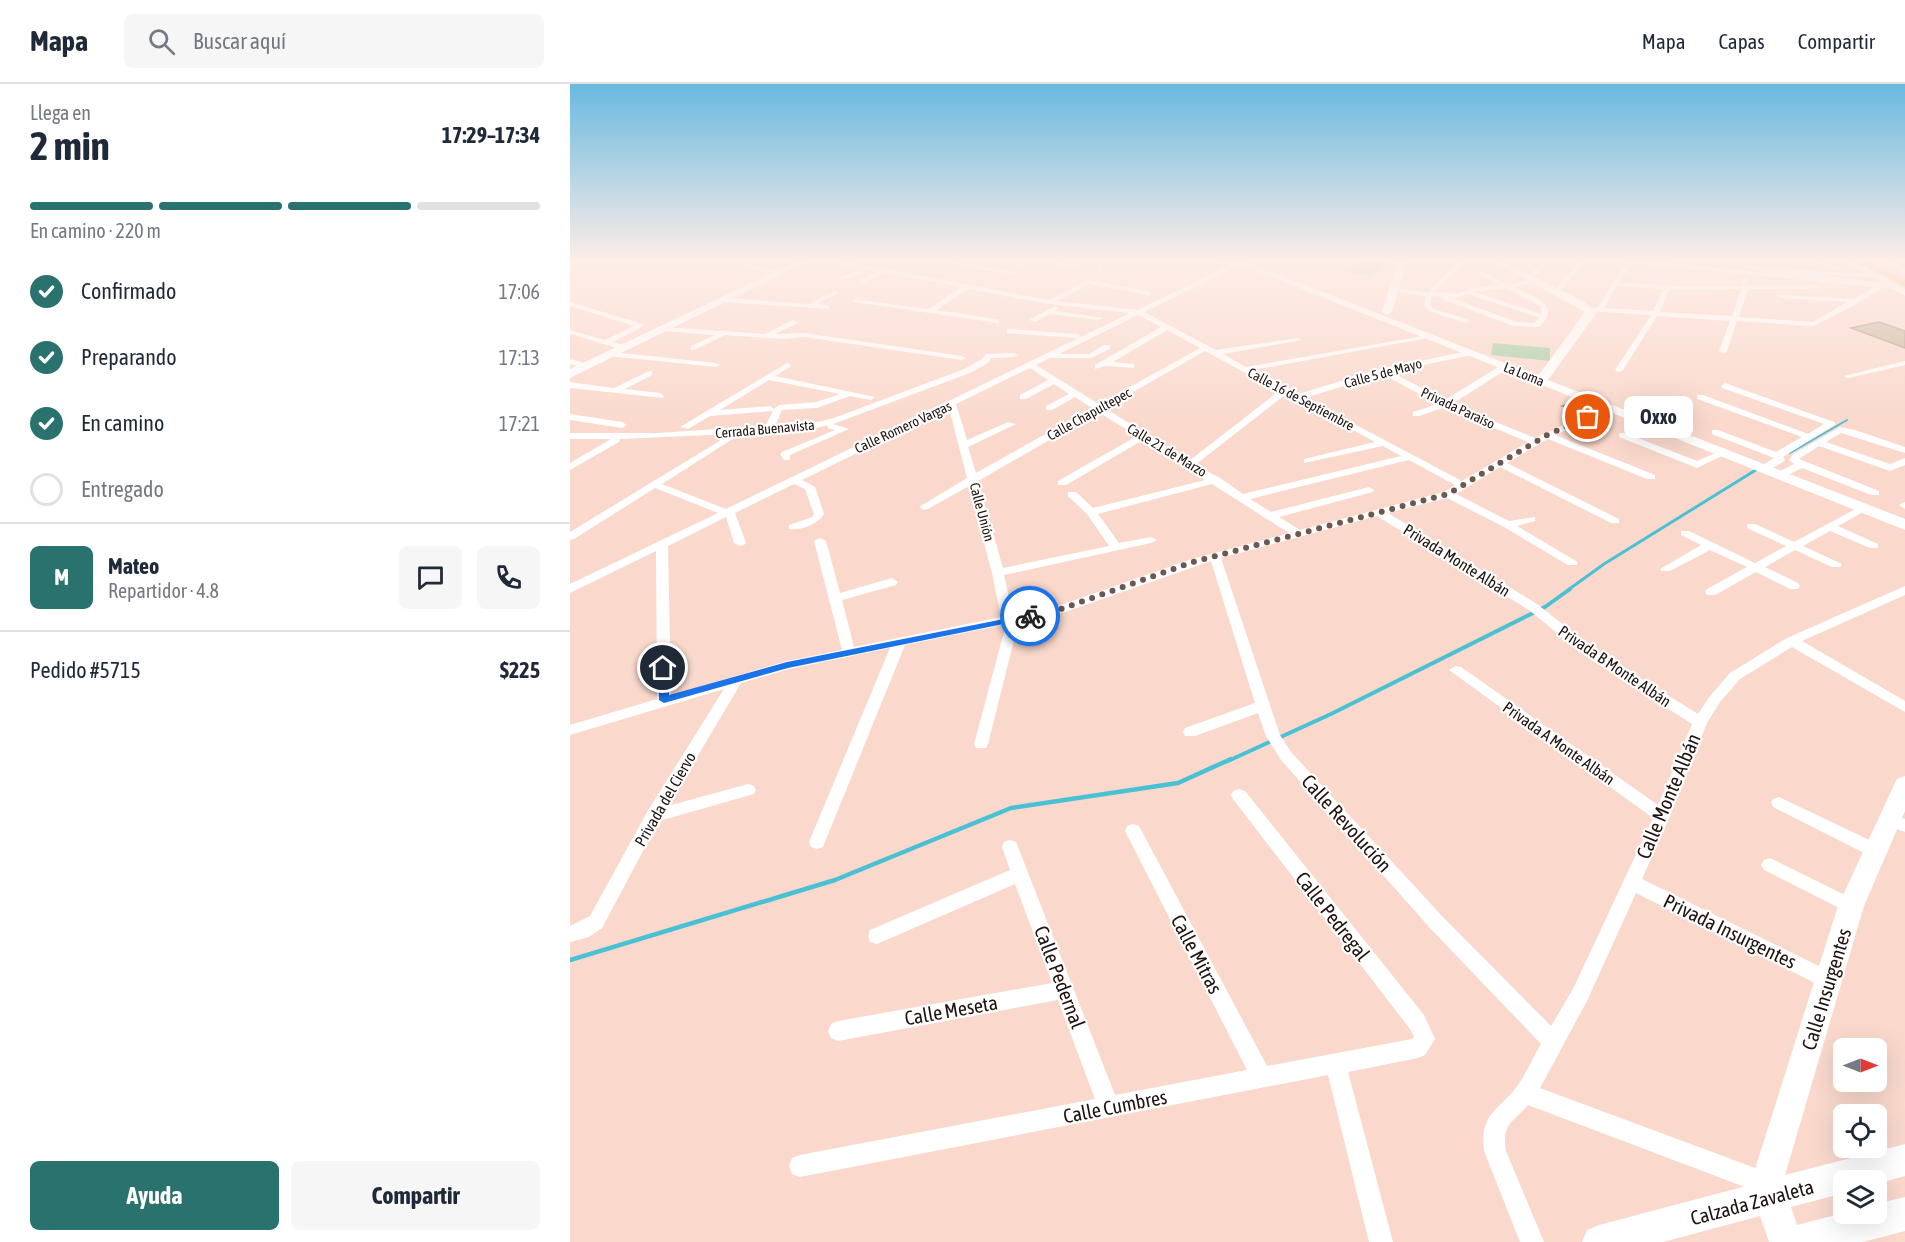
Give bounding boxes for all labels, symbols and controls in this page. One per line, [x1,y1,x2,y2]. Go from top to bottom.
search box [124,14,544,68]
text: Mapa [30,25,88,57]
icon: search [145,25,178,58]
text: Buscar aquí [193,28,286,54]
text: Mapa [1642,29,1685,53]
text: Capas [1718,29,1765,53]
text: Compartir [1798,29,1875,53]
text: Llega en [30,101,91,124]
text: 17:29–17:34 [442,122,540,148]
text: 2 min [30,124,110,168]
text: En camino · 220 m [30,219,161,242]
icon: check [30,275,63,308]
text: Confirmado [81,278,176,304]
text: 17:06 [498,280,540,303]
icon: check [30,341,63,374]
text: Preparando [81,344,177,370]
text: 17:13 [499,346,540,369]
street label: Calle 5 de Mayo [1342,355,1424,391]
street label: La Loma [1501,359,1547,389]
street label: Calle 16 de Septiembre [1245,364,1357,434]
street label: Calle Chapultepec [1044,384,1134,444]
street label: Privada Paraíso [1419,384,1497,432]
pin [1562,391,1613,442]
callout: Oxxo [1624,396,1693,438]
street label: Calle Romero Vargas [852,398,954,456]
icon: bag [1571,400,1604,433]
text: Oxxo [1640,405,1677,428]
icon: check [30,407,63,440]
text: En camino [81,410,164,436]
text: 17:21 [499,412,540,435]
street label: Cerrada Buenavista [715,417,815,441]
street label: Calle 21 de Marzo [1124,420,1210,480]
text: Entregado [81,476,164,502]
street label: Calle Unión [967,481,997,543]
street label: Privada Monte Albán [1400,520,1514,600]
button: chat [399,546,462,609]
button: phone [477,546,540,609]
text: Mateo [108,553,159,579]
text: M [54,564,69,590]
text: Repartidor · 4.8 [108,579,219,602]
courier [1000,586,1060,646]
icon: bike [1014,600,1047,633]
street label: Privada B Monte Albán [1555,622,1675,710]
pin [637,642,688,693]
icon: home [646,651,679,684]
text: Pedido #5715 [30,657,141,683]
text: $225 [500,657,540,683]
street label: Privada A Monte Albán [1500,698,1618,788]
street label: Calle Monte Albán [1631,730,1705,862]
street label: Privada del Ciervo [631,749,699,849]
street label: Calle Revolución [1297,770,1397,876]
street label: Calle Pedregal [1291,867,1375,966]
street label: Privada Insurgentes [1660,889,1800,973]
street label: Calle Mitras [1167,911,1227,997]
street label: Calle Pedernal [1030,923,1090,1032]
street label: Calle Insurgentes [1797,925,1855,1053]
street label: Calle Meseta [903,990,999,1030]
north arrow [1833,1038,1887,1092]
map controls [1833,1038,1887,1224]
street label: Calle Cumbres [1061,1085,1169,1127]
button: locate [1833,1104,1887,1158]
button: Ayuda [30,1161,279,1230]
button: Compartir [291,1161,540,1230]
button: layers [1833,1170,1887,1224]
street label: Calzada Zavaleta [1688,1175,1816,1229]

